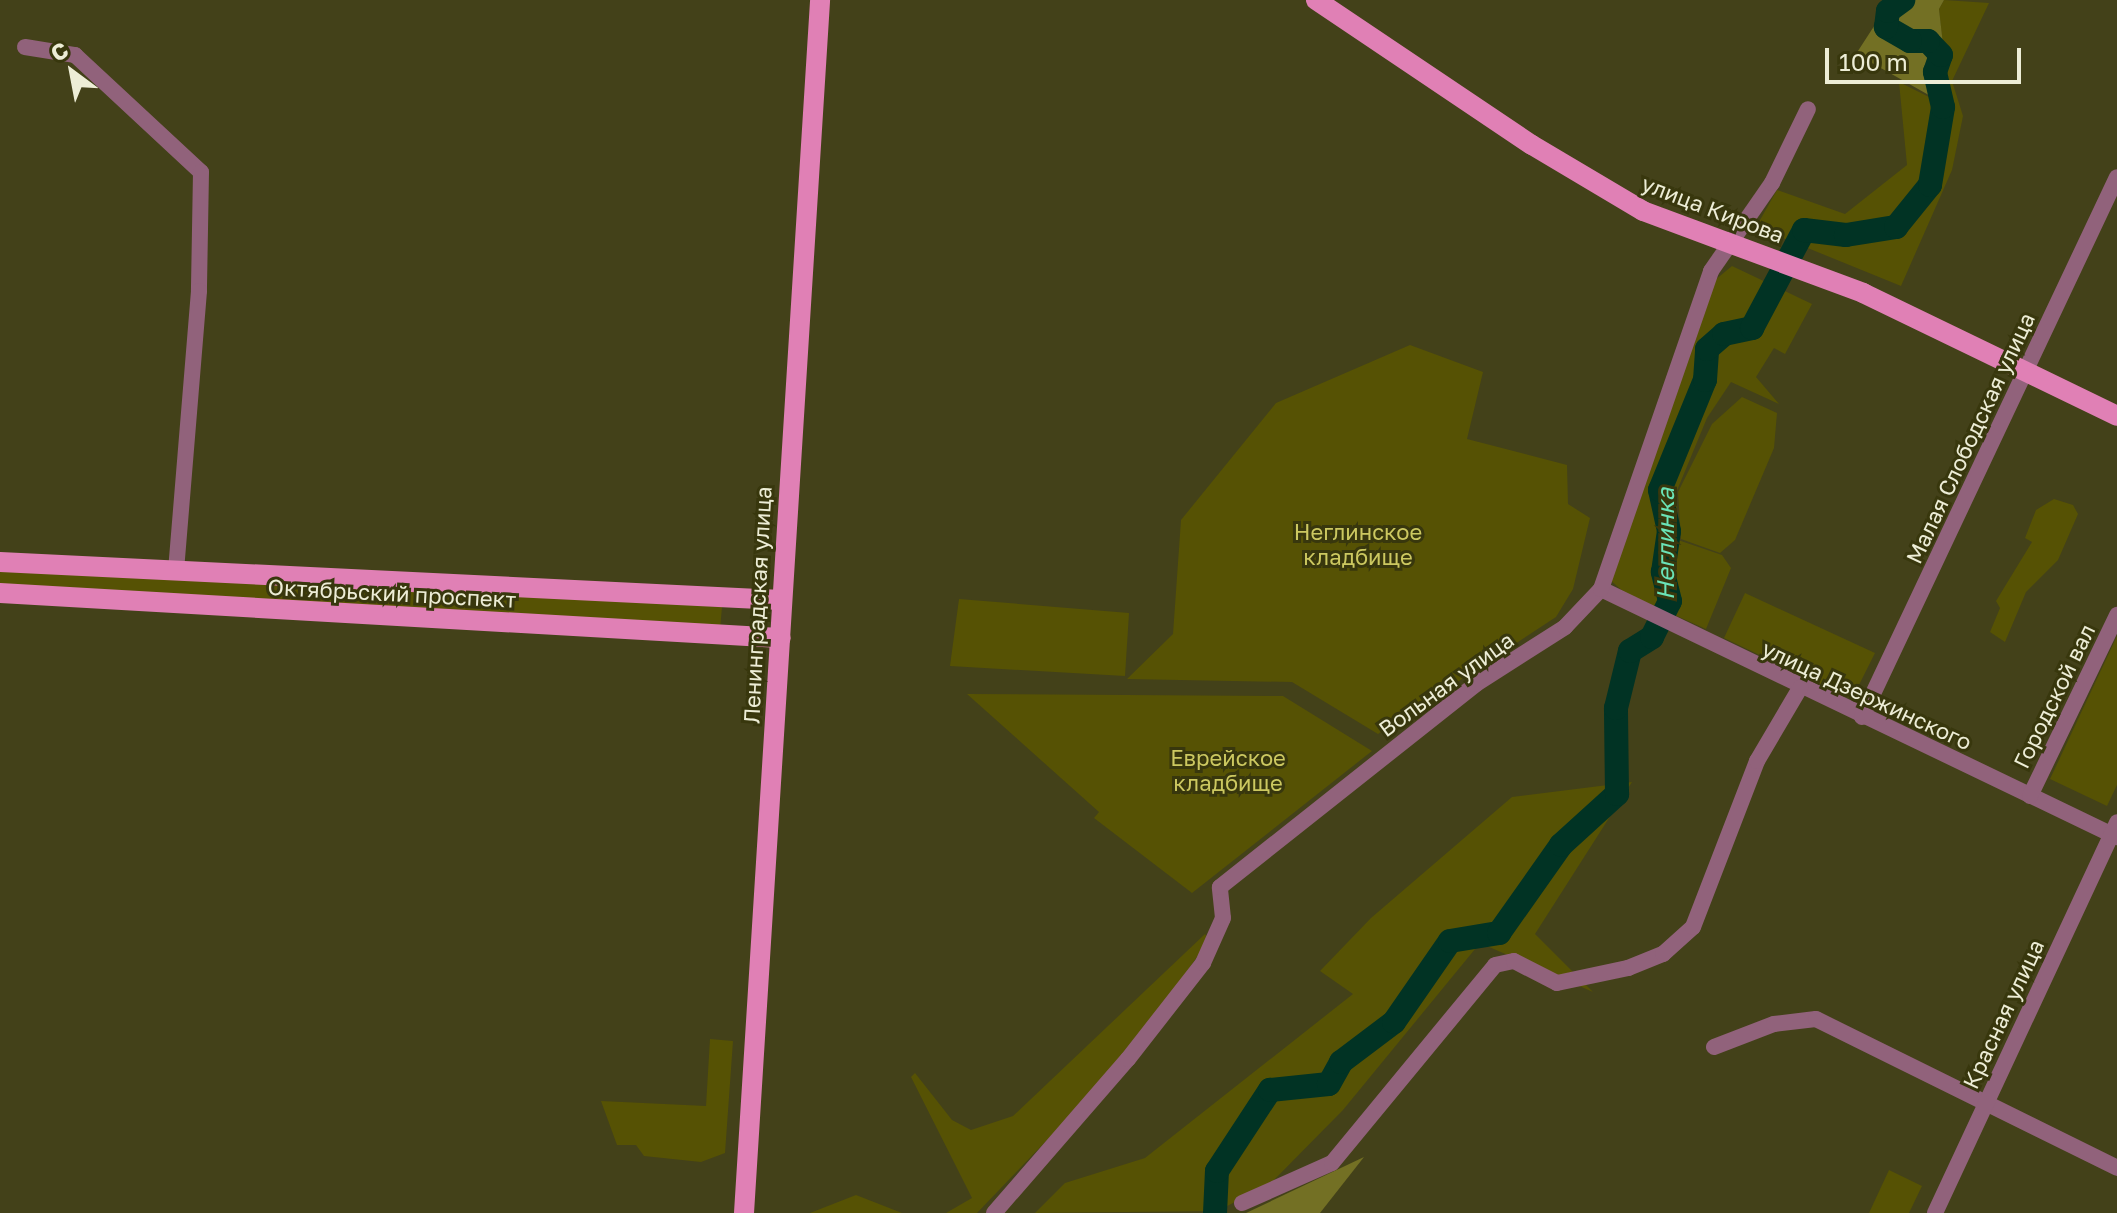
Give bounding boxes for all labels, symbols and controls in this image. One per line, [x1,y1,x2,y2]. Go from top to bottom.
north arrow [32,32,112,112]
scale bar [1829,32,2025,82]
text: С [45,36,73,67]
text: 100 m [1839,47,1908,76]
street label: улица Кирова [1638,170,1788,248]
street label: Малая Слободская улица [1900,308,2040,568]
street label: Ленинградская улица [738,486,776,724]
water label: Неглинка [1651,488,1679,600]
park label: Неглинское кладбище [1294,518,1422,570]
street label: Октябрьский проспект [267,573,517,613]
street label: Городской вал [2008,620,2100,772]
street label: Вольная улица [1373,626,1519,742]
street label: улица Дзержинского [1758,635,1976,755]
park label: Еврейское кладбище [1170,744,1286,796]
street label: Красная улица [1957,935,2049,1093]

